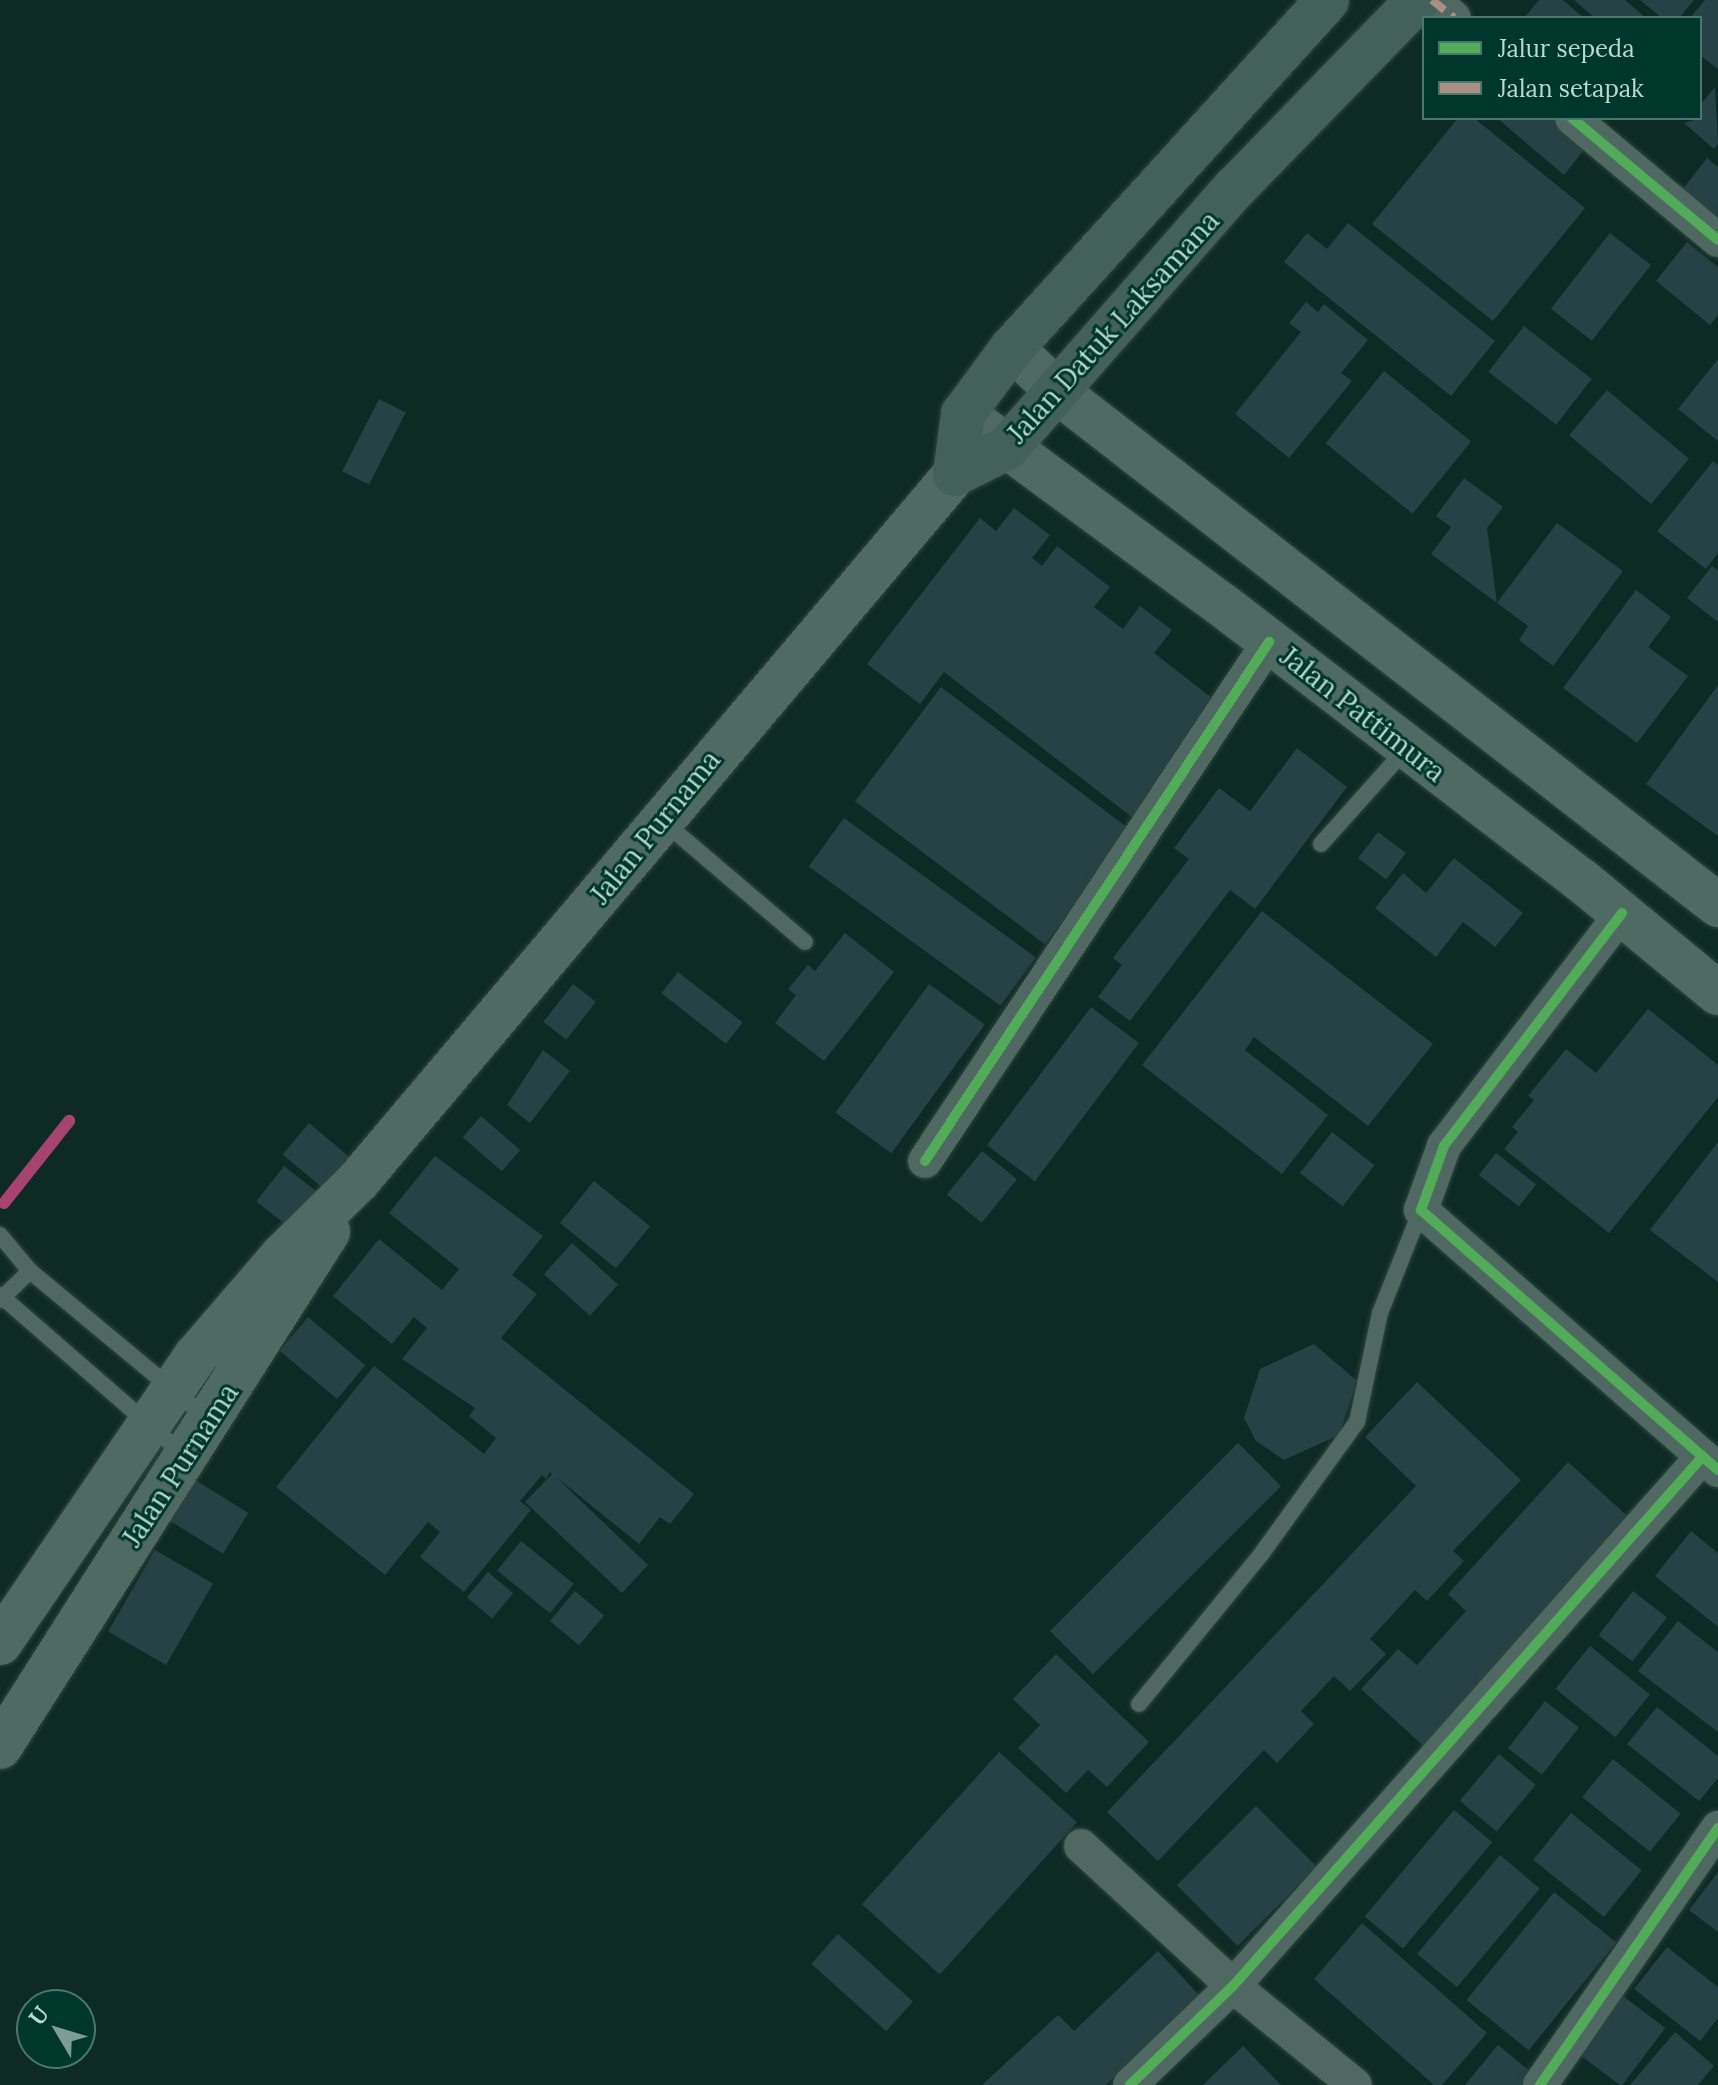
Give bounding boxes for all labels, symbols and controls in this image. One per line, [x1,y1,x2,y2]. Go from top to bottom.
legend [1422,16,1702,120]
text: Jalur sepeda [1498,33,1635,64]
text: Jalan setapak [1498,73,1644,104]
street label: Jalan Datuk Laksamana [1000,204,1226,450]
street label: Jalan Pattimura [1274,639,1452,789]
street label: Jalan Purnama [583,744,727,910]
street label: Jalan Purnama [115,1377,245,1553]
north arrow [16,1989,96,2069]
text: U [22,2000,55,2031]

